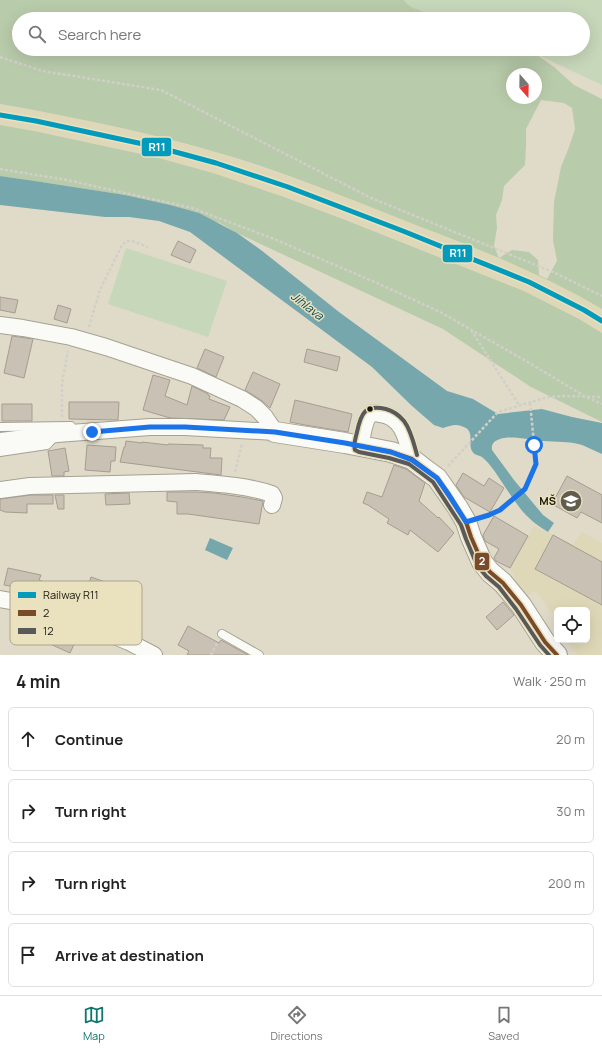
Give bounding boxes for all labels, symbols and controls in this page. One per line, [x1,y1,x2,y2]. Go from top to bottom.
search box [12,12,590,56]
icon: search [26,23,48,45]
text: Search here [58,24,141,45]
north arrow [506,68,542,104]
line badge: R11 [141,137,172,157]
text: R11 [149,139,165,154]
line badge: R11 [442,244,473,263]
text: R11 [450,245,466,260]
water label: Jihlava [287,287,328,325]
unlabelled marker [365,404,375,414]
route end [83,423,101,441]
route start [525,436,543,454]
school or university icon: MŠ [558,488,584,514]
place label: MŠ [539,493,556,508]
line badge: 2 [474,552,490,571]
text: 2 [479,553,485,568]
legend [10,581,142,645]
text: Railway R11 [43,587,99,602]
text: 2 [43,605,49,620]
map controls [554,607,590,643]
button: locate [554,607,590,643]
text: 12 [43,623,54,638]
text: 4 min [16,670,60,693]
text: Walk · 250 m [513,672,586,690]
icon: ahead [17,728,39,750]
text: Continue [55,729,123,750]
text: 20 m [556,730,585,748]
icon: right [17,800,39,822]
text: Turn right [55,801,126,822]
text: 30 m [556,802,585,820]
icon: right [17,872,39,894]
text: Turn right [55,873,126,894]
text: 200 m [548,874,585,892]
icon: arrive [17,944,39,966]
text: Arrive at destination [55,945,204,966]
tab: Map [83,1004,105,1043]
tab: Directions [270,1004,323,1043]
tab: Saved [488,1004,519,1043]

